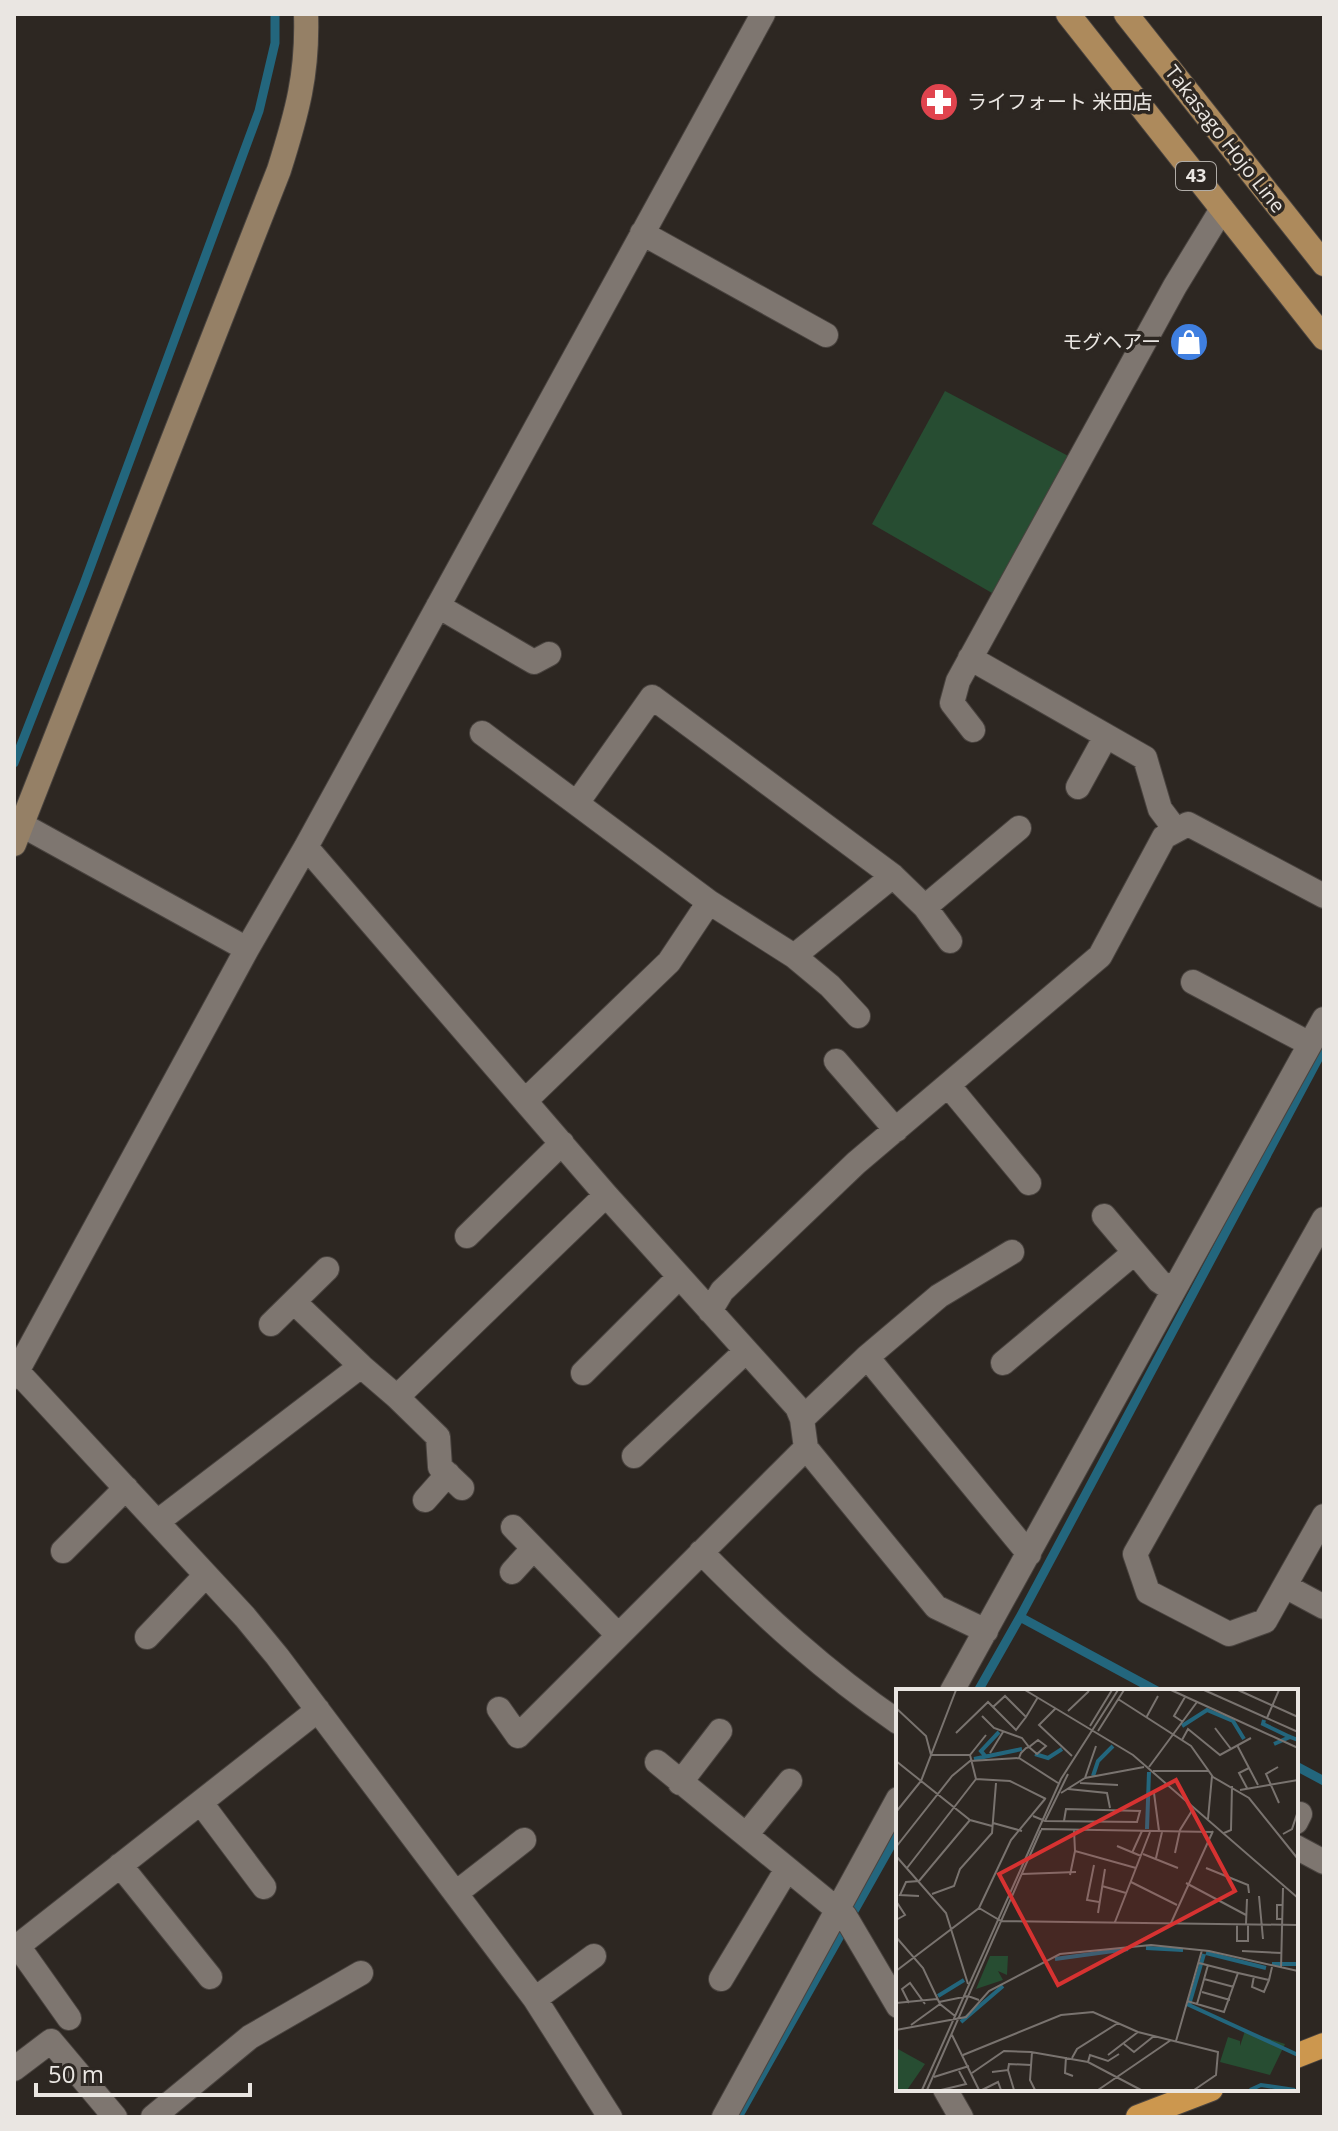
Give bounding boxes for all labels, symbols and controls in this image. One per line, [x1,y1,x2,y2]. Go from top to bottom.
street label: Takasago Hojo Line [1159,59,1292,218]
pharmacy icon: ライフォート 米田店 [918,81,960,123]
place label: ライフォート 米田店 [967,88,1152,115]
road number: 43 [1176,162,1216,190]
shop icon: モグヘアー [1168,321,1210,363]
place label: モグヘアー [1062,328,1161,355]
inset map [896,1689,1298,2091]
scale bar [36,2047,250,2097]
text: 50 m [48,2057,104,2090]

